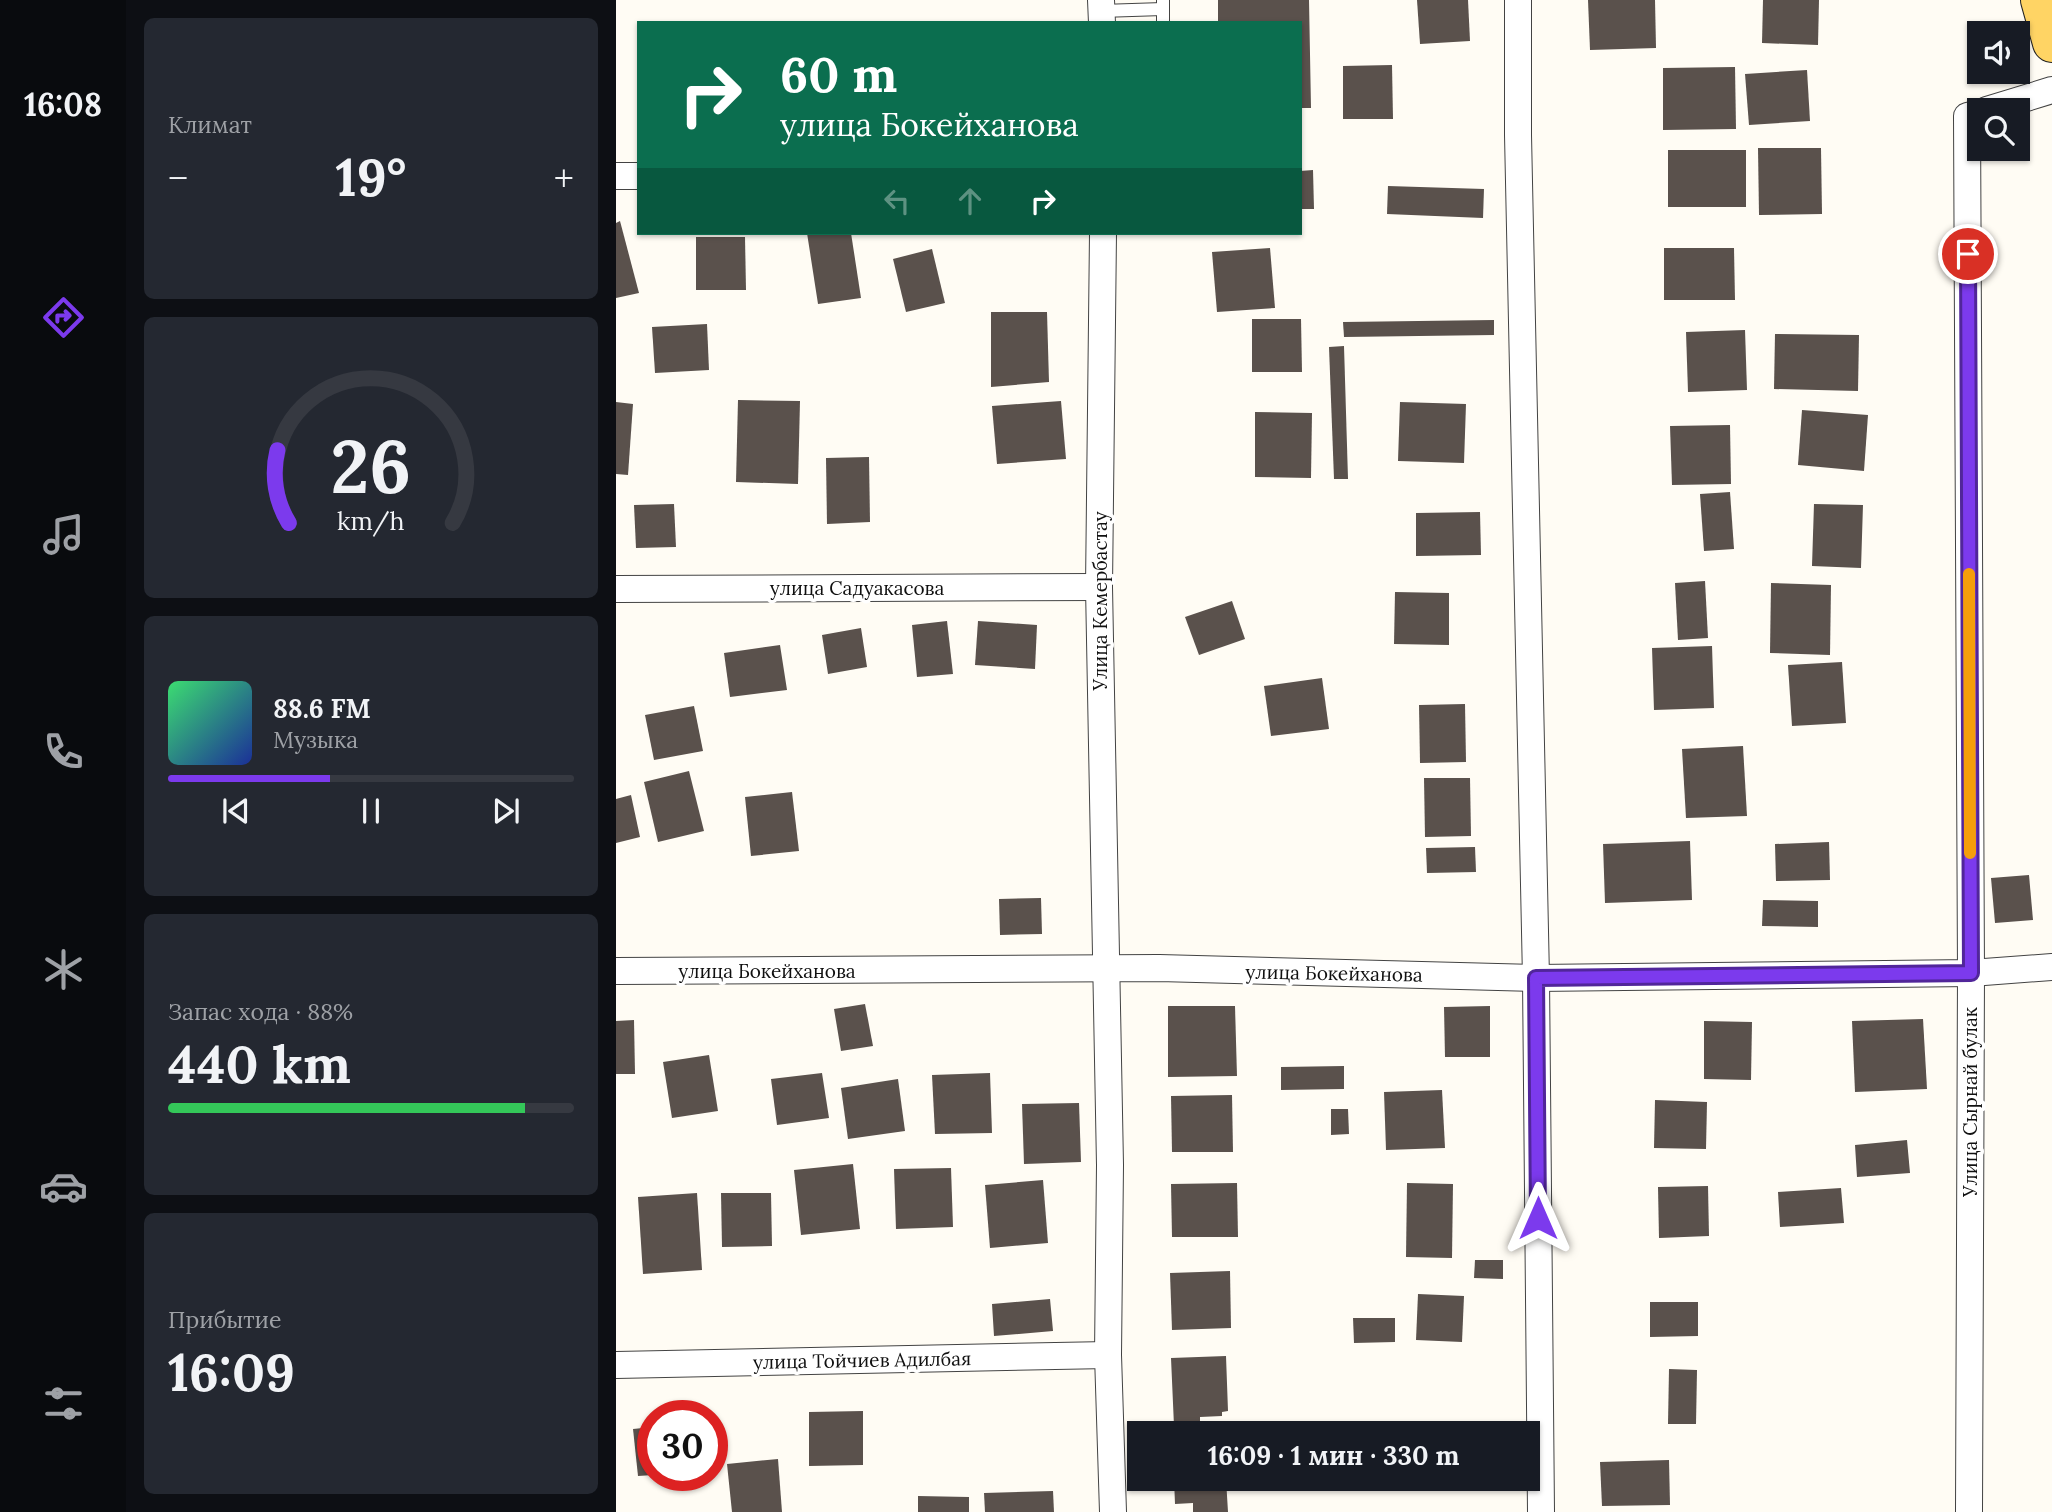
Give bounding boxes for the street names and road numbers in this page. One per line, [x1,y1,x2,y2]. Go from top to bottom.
street label: Улица Кемербастау [1088,511,1112,692]
street label: улица Садуакасова [770,576,945,600]
street label: улица Бокейханова [678,959,856,983]
street label: улица Бокейханова [1245,959,1423,987]
street label: Улица Сырнай булак [1958,1006,1982,1198]
street label: улица Тойчиев Адилбая [753,1346,971,1374]

